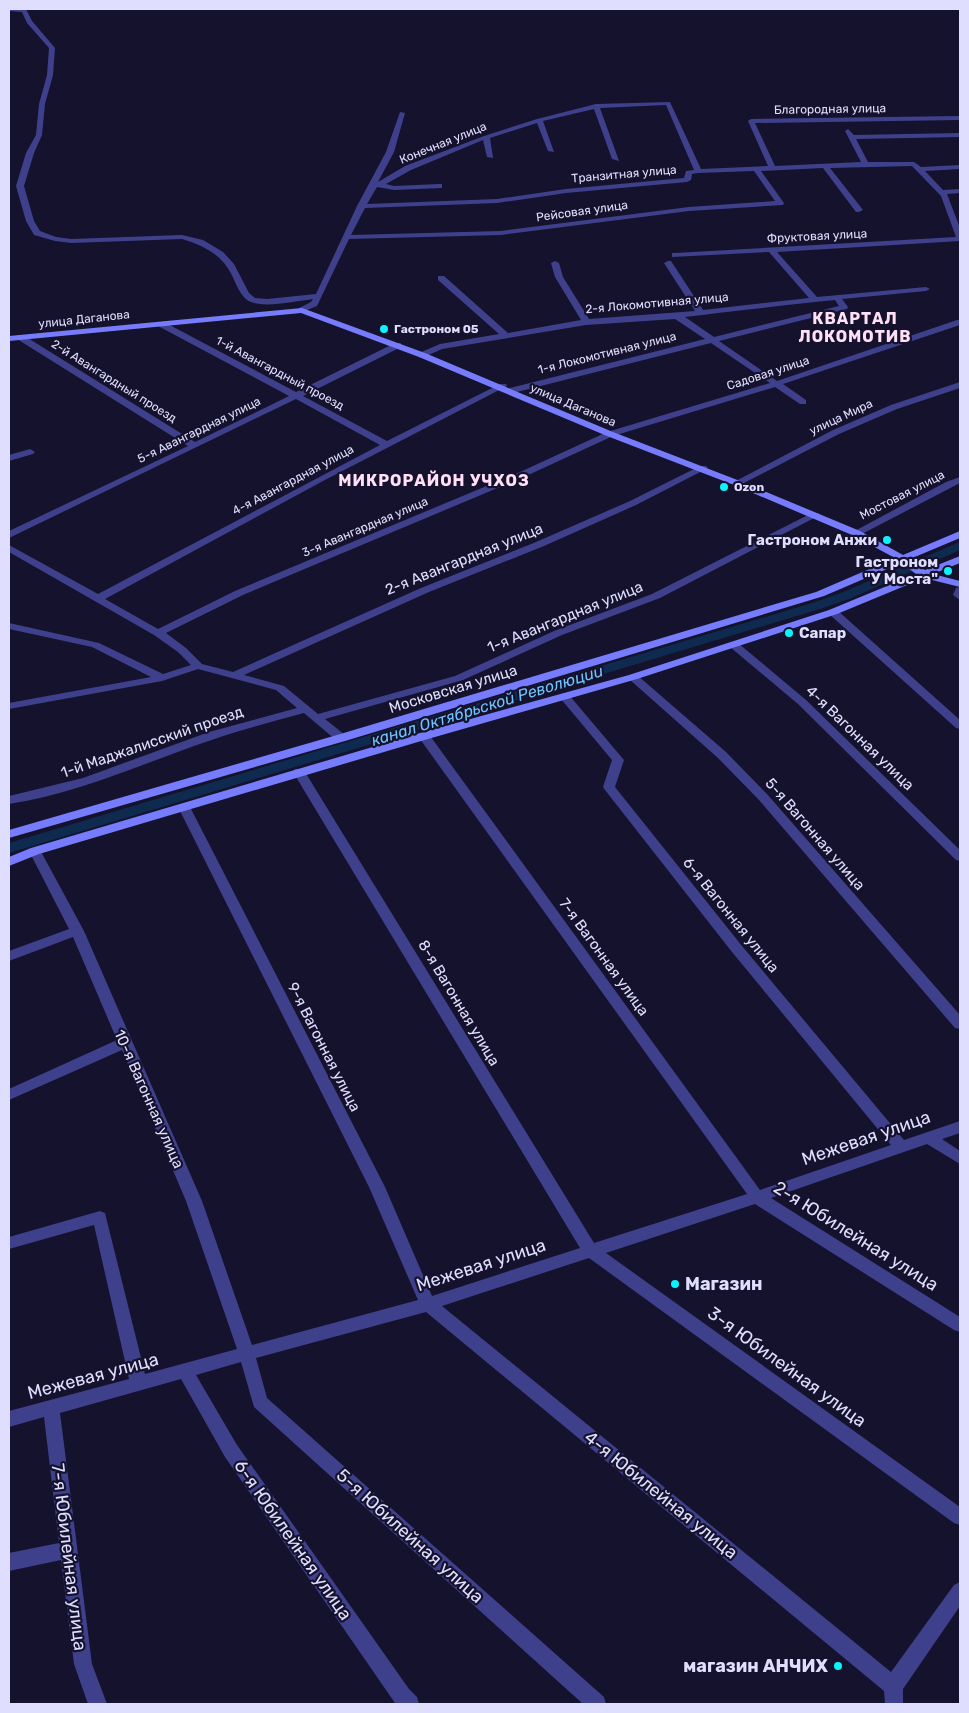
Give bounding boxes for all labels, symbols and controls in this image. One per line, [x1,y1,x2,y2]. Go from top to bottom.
street label: Благородная улица [774,101,886,117]
street label: Конечная улица [397,119,489,167]
street label: Транзитная улица [571,162,677,186]
street label: Рейсовая улица [535,198,629,224]
street label: Фруктовая улица [766,226,868,246]
street label: 2-я Локомотивная улица [585,290,729,316]
street label: улица Даганова [38,307,130,331]
district label: КВАРТАЛ ЛОКОМОТИВ [798,309,912,346]
place label: Гастроном 05 [394,322,479,336]
marker: Гастроном 05 [378,323,390,335]
street label: 1-я Локомотивная улица [536,329,678,377]
street label: 1-й Авангардный проезд [213,333,347,413]
street label: 2-й Авангардный проезд [49,337,179,425]
street label: Садовая улица [725,353,811,393]
street label: улица Даганова [528,381,618,429]
street label: 5-я Авангардная улица [135,394,263,466]
street label: улица Мира [807,396,875,438]
street label: 4-я Авангардная улица [230,442,356,518]
street label: Мостовая улица [857,468,947,522]
district label: МИКРОРАЙОН УЧХОЗ [338,470,530,490]
place label: Ozon [734,480,764,494]
marker: Ozon [718,481,730,493]
street label: 3-я Авангардная улица [300,494,430,560]
street label: 2-я Авангардная улица [382,519,546,599]
place label: Гастроном Анжи [748,531,877,549]
marker: Гастроном Анжи [881,534,893,546]
place label: Гастроном "У Моста" [855,553,938,588]
marker: Гастроном "У Моста" [942,565,954,577]
street label: 1-я Авангардная улица [484,577,646,657]
place label: Сапар [799,624,846,642]
marker: Сапар [783,627,795,639]
water label: канал Октябрьской Революции [369,661,606,750]
street label: Московская улица [387,661,519,717]
street label: 4-я Вагонная улица [802,682,918,794]
street label: 1-й Маджалисский проезд [58,702,246,782]
street label: 5-я Вагонная улица [761,774,869,894]
street label: 6-я Вагонная улица [679,854,783,976]
street label: 7-я Вагонная улица [555,895,653,1019]
street label: 8-я Вагонная улица [414,937,504,1069]
street label: 9-я Вагонная улица [284,979,364,1115]
street label: 10-я Вагонная улица [110,1027,188,1171]
street label: Межевая улица [799,1106,933,1170]
street label: 2-я Юбилейная улица [770,1176,942,1296]
street label: Межевая улица [413,1234,549,1296]
place label: Магазин [685,1273,762,1295]
marker: Магазин [669,1278,681,1290]
street label: 3-я Юбилейная улица [703,1302,871,1432]
street label: Межевая улица [25,1348,161,1404]
street label: 4-я Юбилейная улица [580,1426,742,1564]
street label: 6-я Юбилейная улица [229,1456,357,1624]
street label: 7-я Юбилейная улица [47,1462,91,1652]
street label: 5-я Юбилейная улица [332,1464,488,1608]
place label: магазин АНЧИХ [683,1655,829,1677]
marker: магазин АНЧИХ [832,1660,844,1672]

